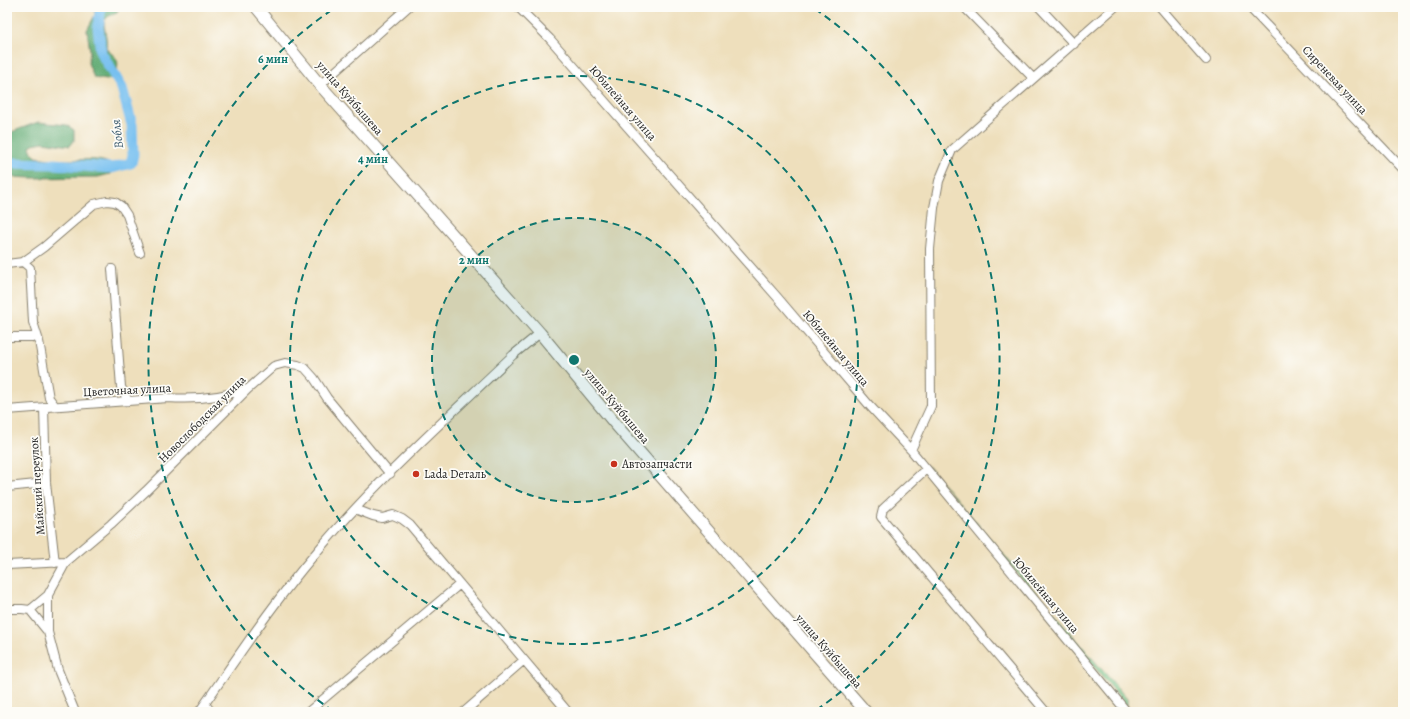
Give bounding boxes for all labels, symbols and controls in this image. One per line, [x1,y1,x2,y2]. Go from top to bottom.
street label: Сиреневая улица [1299,42,1371,118]
text: 6 мин [258,51,288,67]
street label: улица Куйбышева [313,57,387,139]
street label: Юбилейная улица [586,62,661,144]
water label: Вобля [107,118,127,150]
text: 4 мин [358,151,388,167]
text: 2 мин [459,252,489,268]
street label: Юбилейная улица [799,306,873,390]
centre of rings [567,353,581,367]
street label: улица Куйбышева [580,364,654,447]
street label: Новослободская улица [155,371,250,466]
street label: Цветочная улица [83,380,172,400]
street label: Майский переулок [26,436,48,536]
place label: Автозапчасти [621,456,692,472]
marker: Автозапчасти [609,459,619,469]
place label: Lada Dеталь [424,466,487,482]
marker: Lada Dеталь [411,469,421,479]
street label: Юбилейная улица [1009,553,1083,637]
street label: улица Куйбышева [792,610,866,692]

